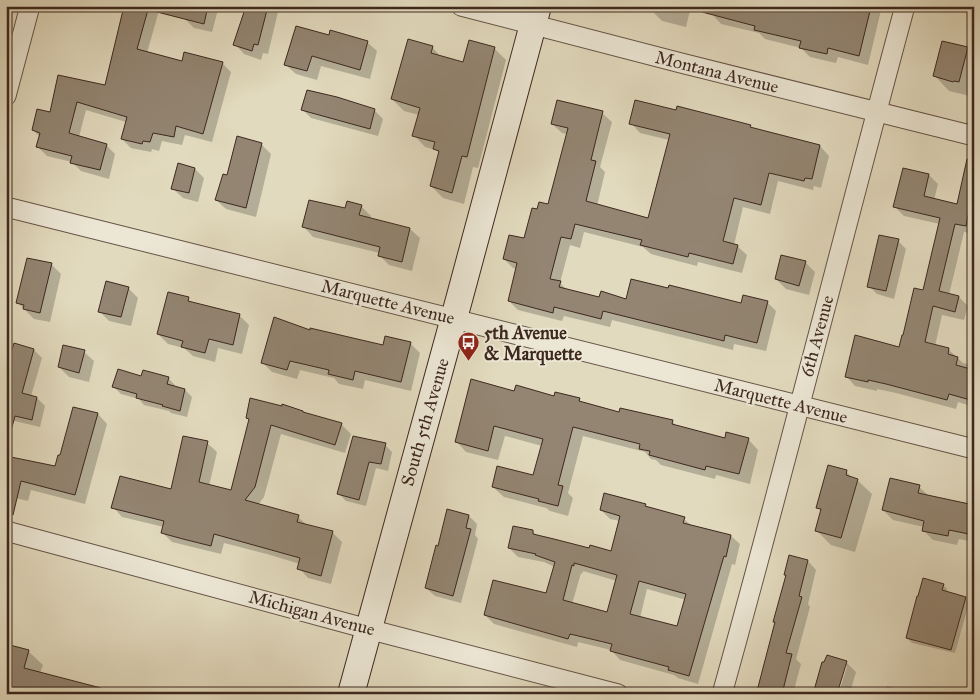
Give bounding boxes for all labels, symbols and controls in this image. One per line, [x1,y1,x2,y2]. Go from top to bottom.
street label: Montana Avenue [653,46,781,98]
street label: Marquette Avenue [319,275,457,330]
street label: 6th Avenue [796,293,838,379]
place label: 5th Avenue & Marquette [484,322,582,366]
bus stop icon: 5th Avenue & Marquette [456,331,480,362]
street label: South 5th Avenue [396,355,454,489]
street label: Marquette Avenue [712,374,850,429]
street label: Michigan Avenue [246,586,377,641]

